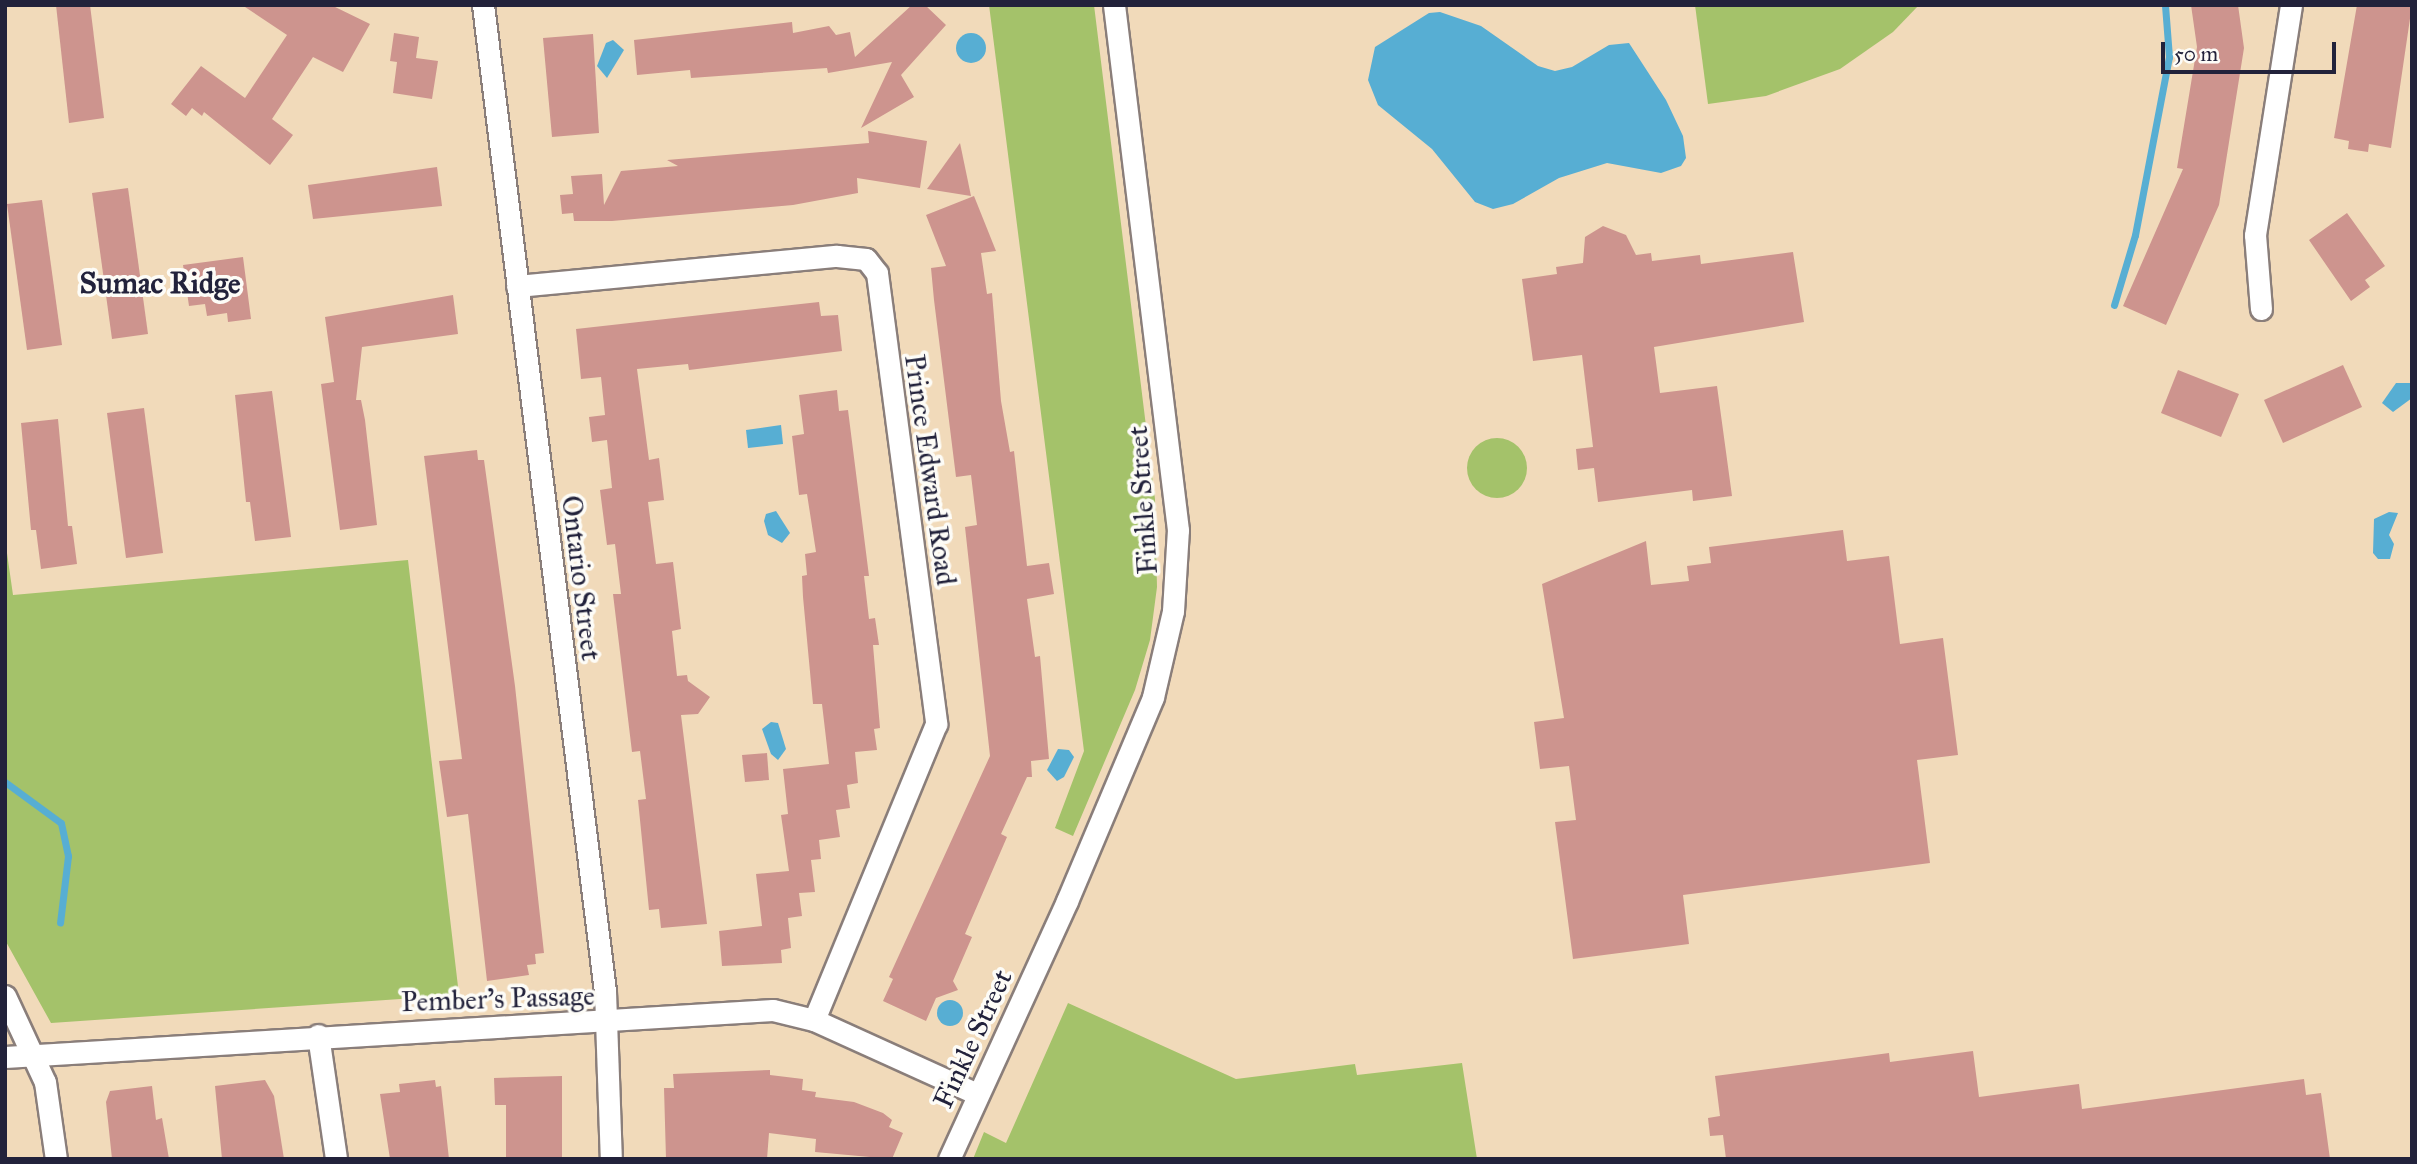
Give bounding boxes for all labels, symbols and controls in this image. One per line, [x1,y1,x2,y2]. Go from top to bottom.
scale bar [2165,28,2340,72]
text: 50 m [2174,41,2218,67]
district label: Sumac Ridge [79,265,241,301]
street label: Prince Edward Road [897,352,963,588]
street label: Finkle Street [1121,425,1165,575]
street label: Ontario Street [554,494,608,662]
street label: Finkle Street [926,964,1020,1114]
street label: Pember's Passage [401,979,595,1019]

